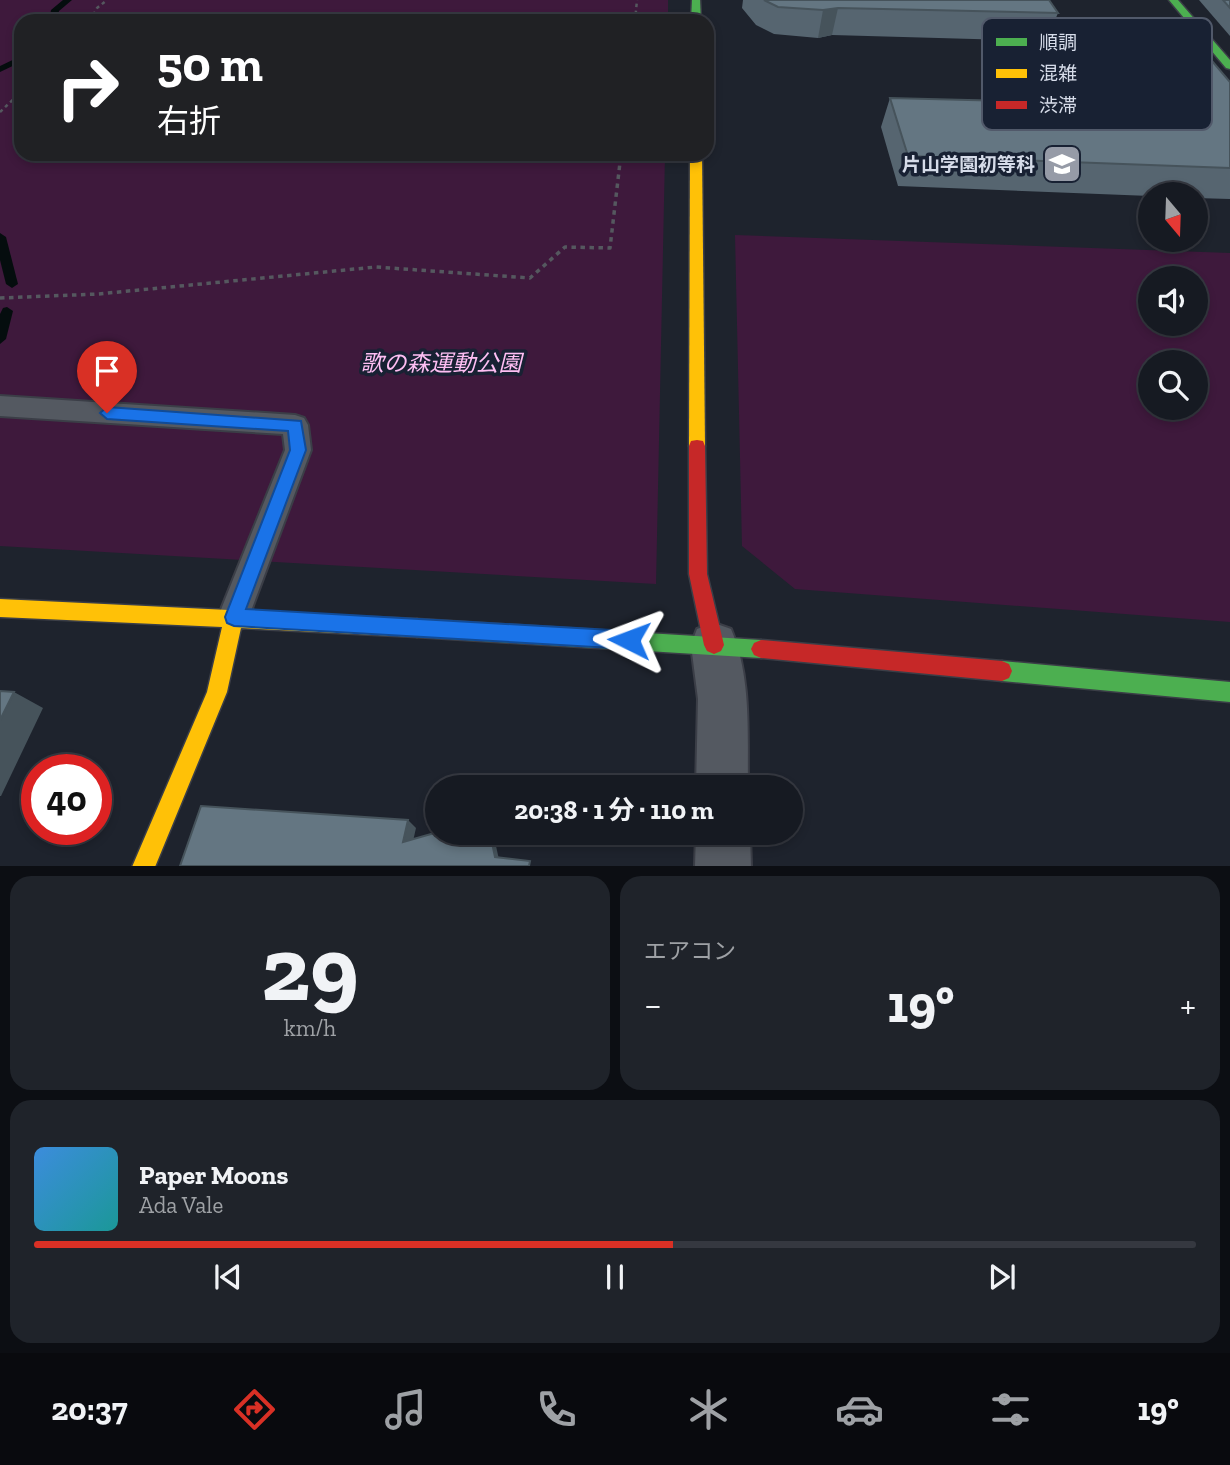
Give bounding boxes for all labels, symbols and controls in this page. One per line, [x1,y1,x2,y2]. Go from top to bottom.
legend [982,18,1212,130]
text: 順調 [1039,31,1077,54]
text: 50 m [157,35,263,94]
icon: right [42,42,133,133]
text: 混雑 [1039,62,1077,85]
text: 渋滞 [1039,94,1077,117]
text: 右折 [157,102,221,140]
school or university icon: 片山学園初等科 [1041,143,1083,185]
place label: 片山学園初等科 [902,153,1035,176]
north arrow [1138,182,1208,252]
map controls [1138,182,1208,420]
button: sound [1138,266,1208,336]
pin [77,341,137,413]
park label: 歌の森運動公園 [361,349,525,377]
button: search [1138,350,1208,420]
icon: arrive [88,352,126,390]
position arrow [592,603,666,677]
speed limit sign: 40 [21,754,112,845]
text: 20:38 · 1 分 · 110 m [514,794,714,826]
text: 29 [261,914,359,1023]
text: エアコン [644,937,736,965]
text: 19° [887,973,954,1035]
text: − [644,982,662,1028]
text: + [1180,982,1196,1028]
text: km/h [284,1014,336,1042]
text: Paper Moons [139,1159,288,1191]
text: Ada Vale [139,1191,223,1219]
icon: previous [209,1258,247,1296]
icon: pause [596,1258,634,1296]
icon: next [983,1258,1021,1296]
icon: directions [230,1385,279,1434]
icon: music [381,1385,430,1434]
icon: phone [532,1385,581,1434]
icon: climate [684,1385,733,1434]
icon: car [835,1385,884,1434]
icon: filters [986,1385,1035,1434]
text: 20:37 [51,1390,128,1428]
text: 19° [1137,1390,1179,1428]

